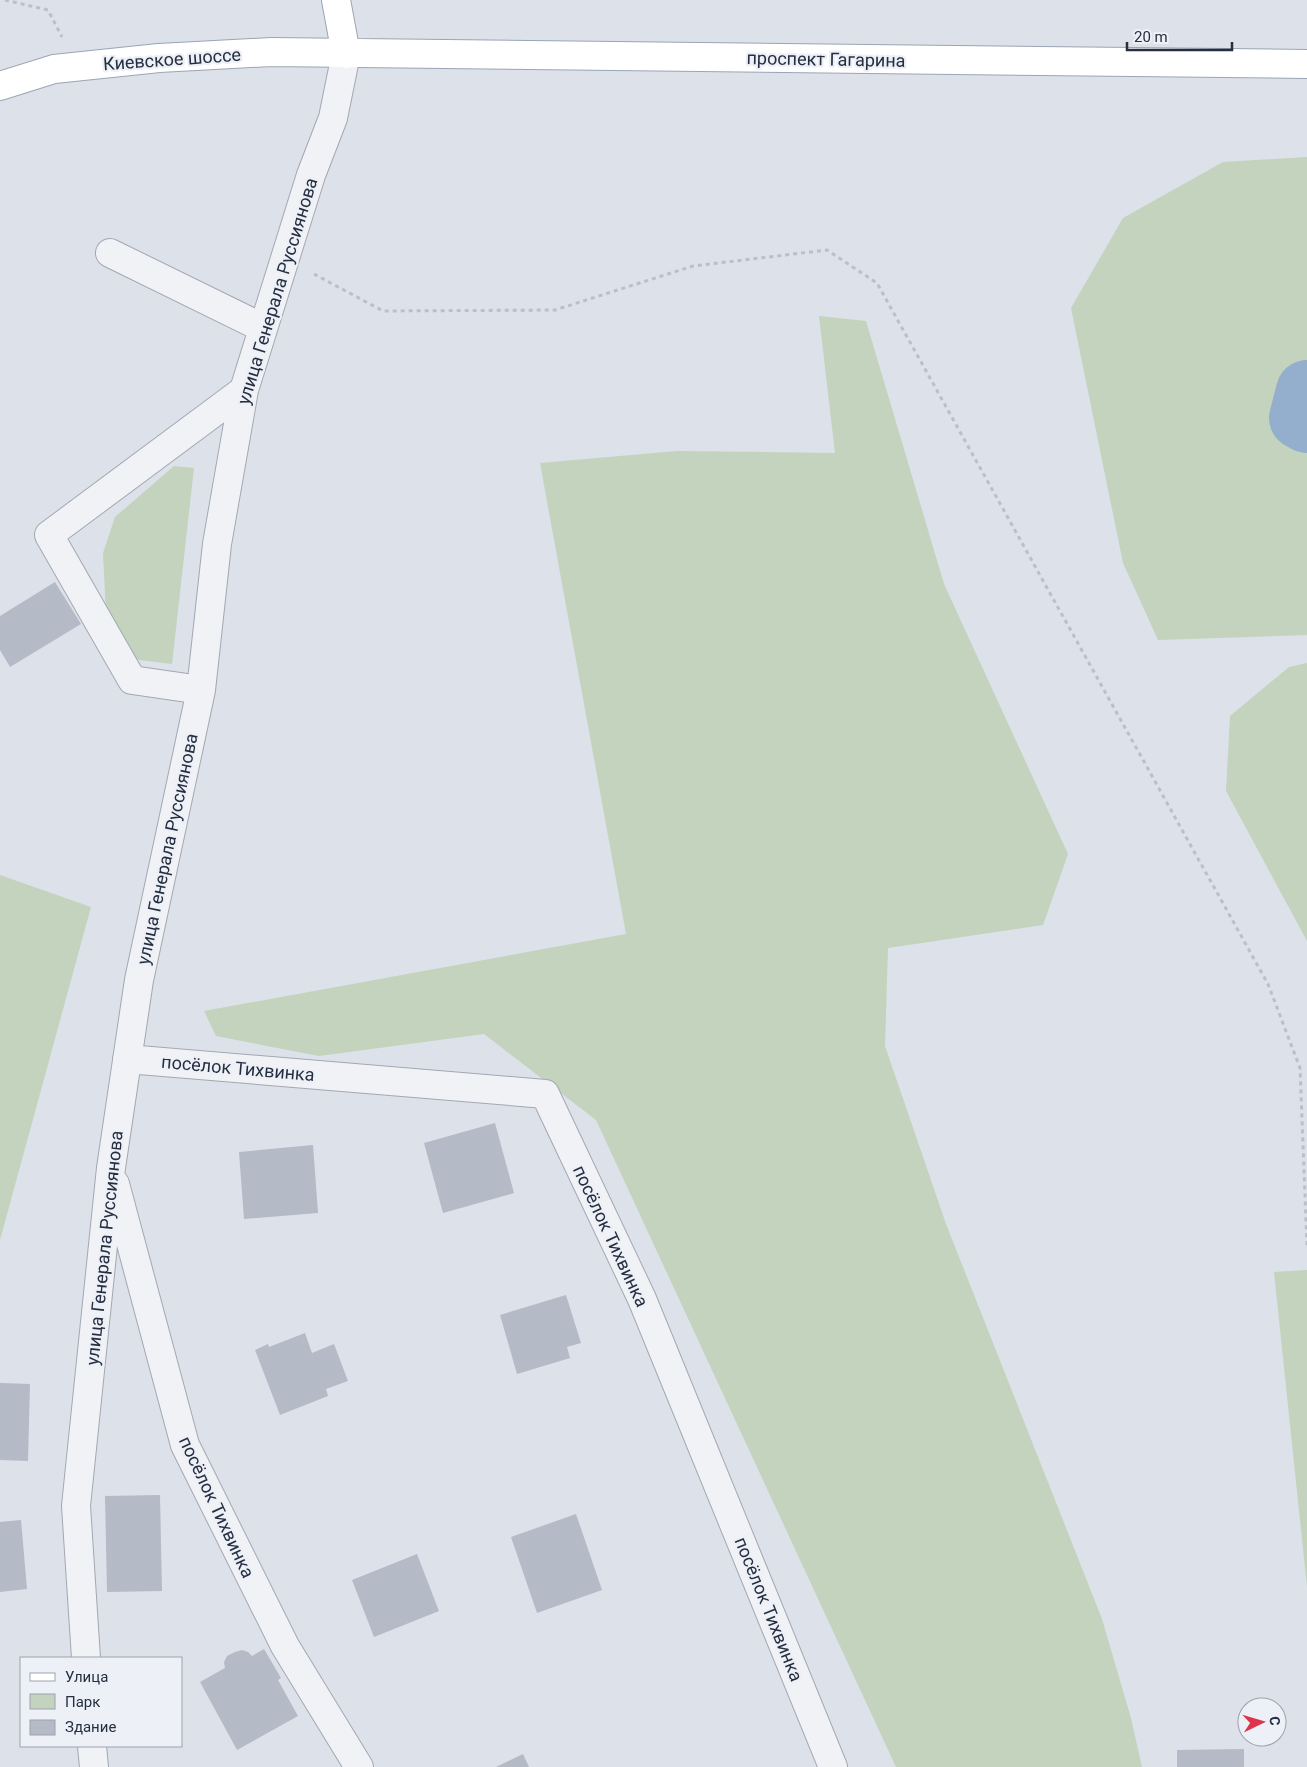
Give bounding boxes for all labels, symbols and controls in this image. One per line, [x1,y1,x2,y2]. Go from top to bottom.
scale bar [1127,20,1232,52]
text: 20 m [1134,28,1168,46]
street label: Киевское шоссе [102,44,242,74]
street label: проспект Гагарина [746,47,906,71]
street label: улица Генерала Руссиянова [232,175,322,407]
street label: улица Генерала Руссиянова [132,731,202,967]
street label: посёлок Тихвинка [160,1051,316,1085]
street label: улица Генерала Руссиянова [81,1130,127,1366]
street label: посёлок Тихвинка [569,1162,653,1310]
street label: посёлок Тихвинка [175,1433,259,1581]
street label: посёлок Тихвинка [730,1534,808,1684]
legend [20,1657,182,1747]
text: Улица [65,1668,108,1686]
text: Парк [65,1693,100,1711]
north arrow [1237,1697,1287,1747]
text: С [1267,1716,1283,1726]
text: Здание [65,1718,116,1736]

